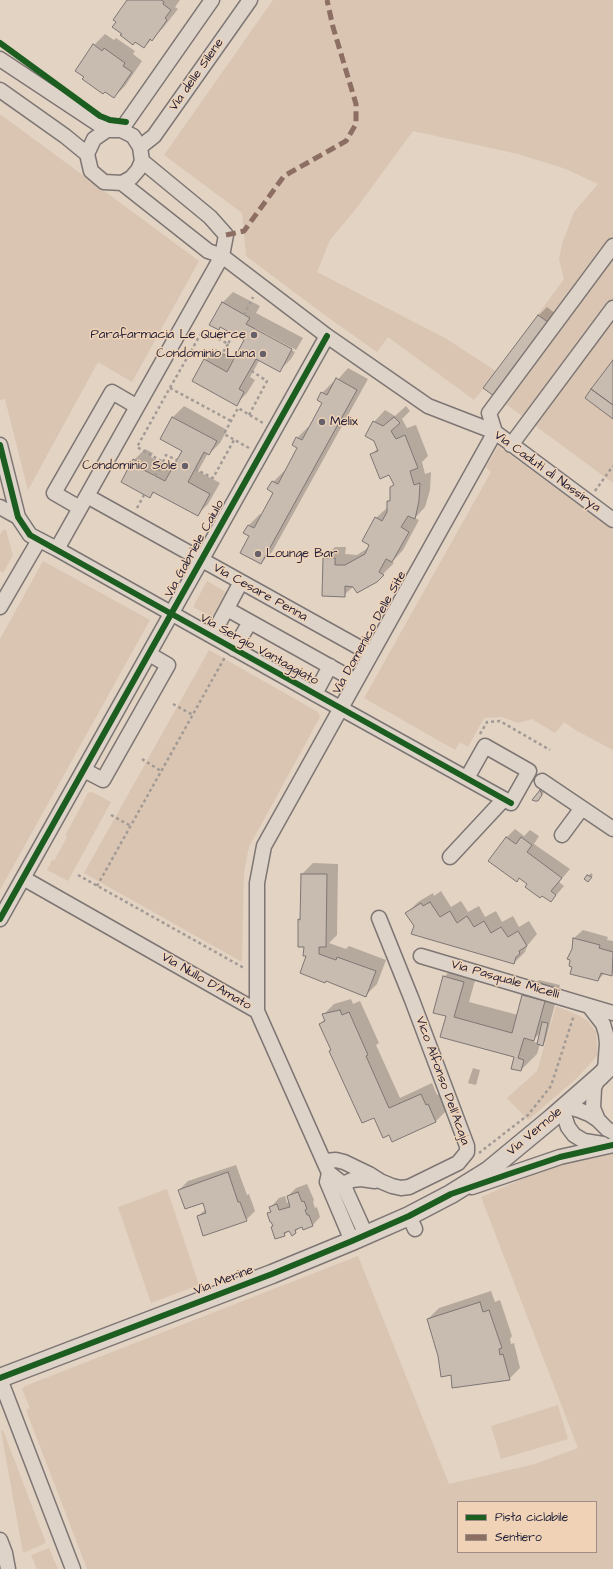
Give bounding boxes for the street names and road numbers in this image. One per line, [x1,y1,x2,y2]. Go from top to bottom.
street label: Via delle Silene [166,36,228,114]
street label: Via Caduti di Nassirya [491,428,603,516]
street label: Via Gabriele Caiulo [162,498,228,600]
street label: Via Cesare Penna [210,561,310,625]
street label: Via Domenico Delle Site [330,569,410,697]
street label: Via Sergio Vantaggiato [197,611,321,689]
street label: Via Nullo D'Amato [158,950,254,1014]
street label: Via Pasquale Micelli [449,957,561,1003]
street label: Vico Alfonso Dell'Acaja [411,1015,473,1147]
street label: Via Vernole [504,1104,566,1160]
street label: Via Merine [192,1263,256,1299]

